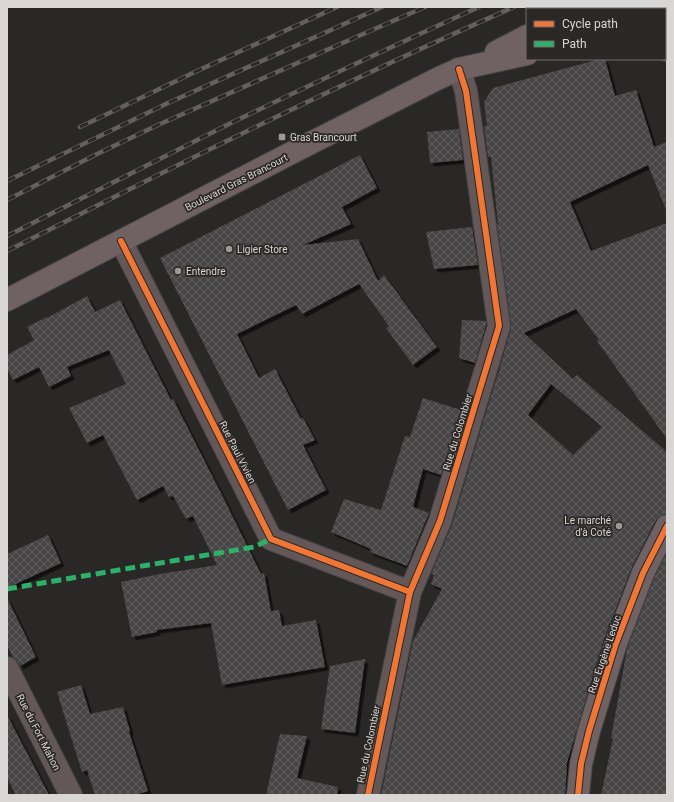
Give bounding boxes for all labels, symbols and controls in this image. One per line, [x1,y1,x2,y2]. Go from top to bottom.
legend [526,8,666,60]
text: Cycle path [562,17,618,31]
text: Path [562,37,587,51]
marker: Gras Brancourt [277,132,287,142]
place label: Gras Brancourt [290,132,357,143]
street label: Boulevard Gras Brancourt [183,152,289,213]
marker: Ligier Store [224,244,234,254]
place label: Ligier Store [237,244,287,255]
marker: Entendre [173,266,183,276]
place label: Entendre [186,266,226,277]
street label: Rue du Colombier [441,392,474,472]
street label: Rue Paul Vivien [217,419,258,485]
place label: Le marché d'à Coté [564,515,611,538]
marker: Le marché d'à Coté [614,521,624,531]
street label: Rue Eugène Leduc [586,614,623,695]
street label: Rue du Fort Mahon [14,692,63,772]
street label: Rue du Colombier [355,704,382,784]

